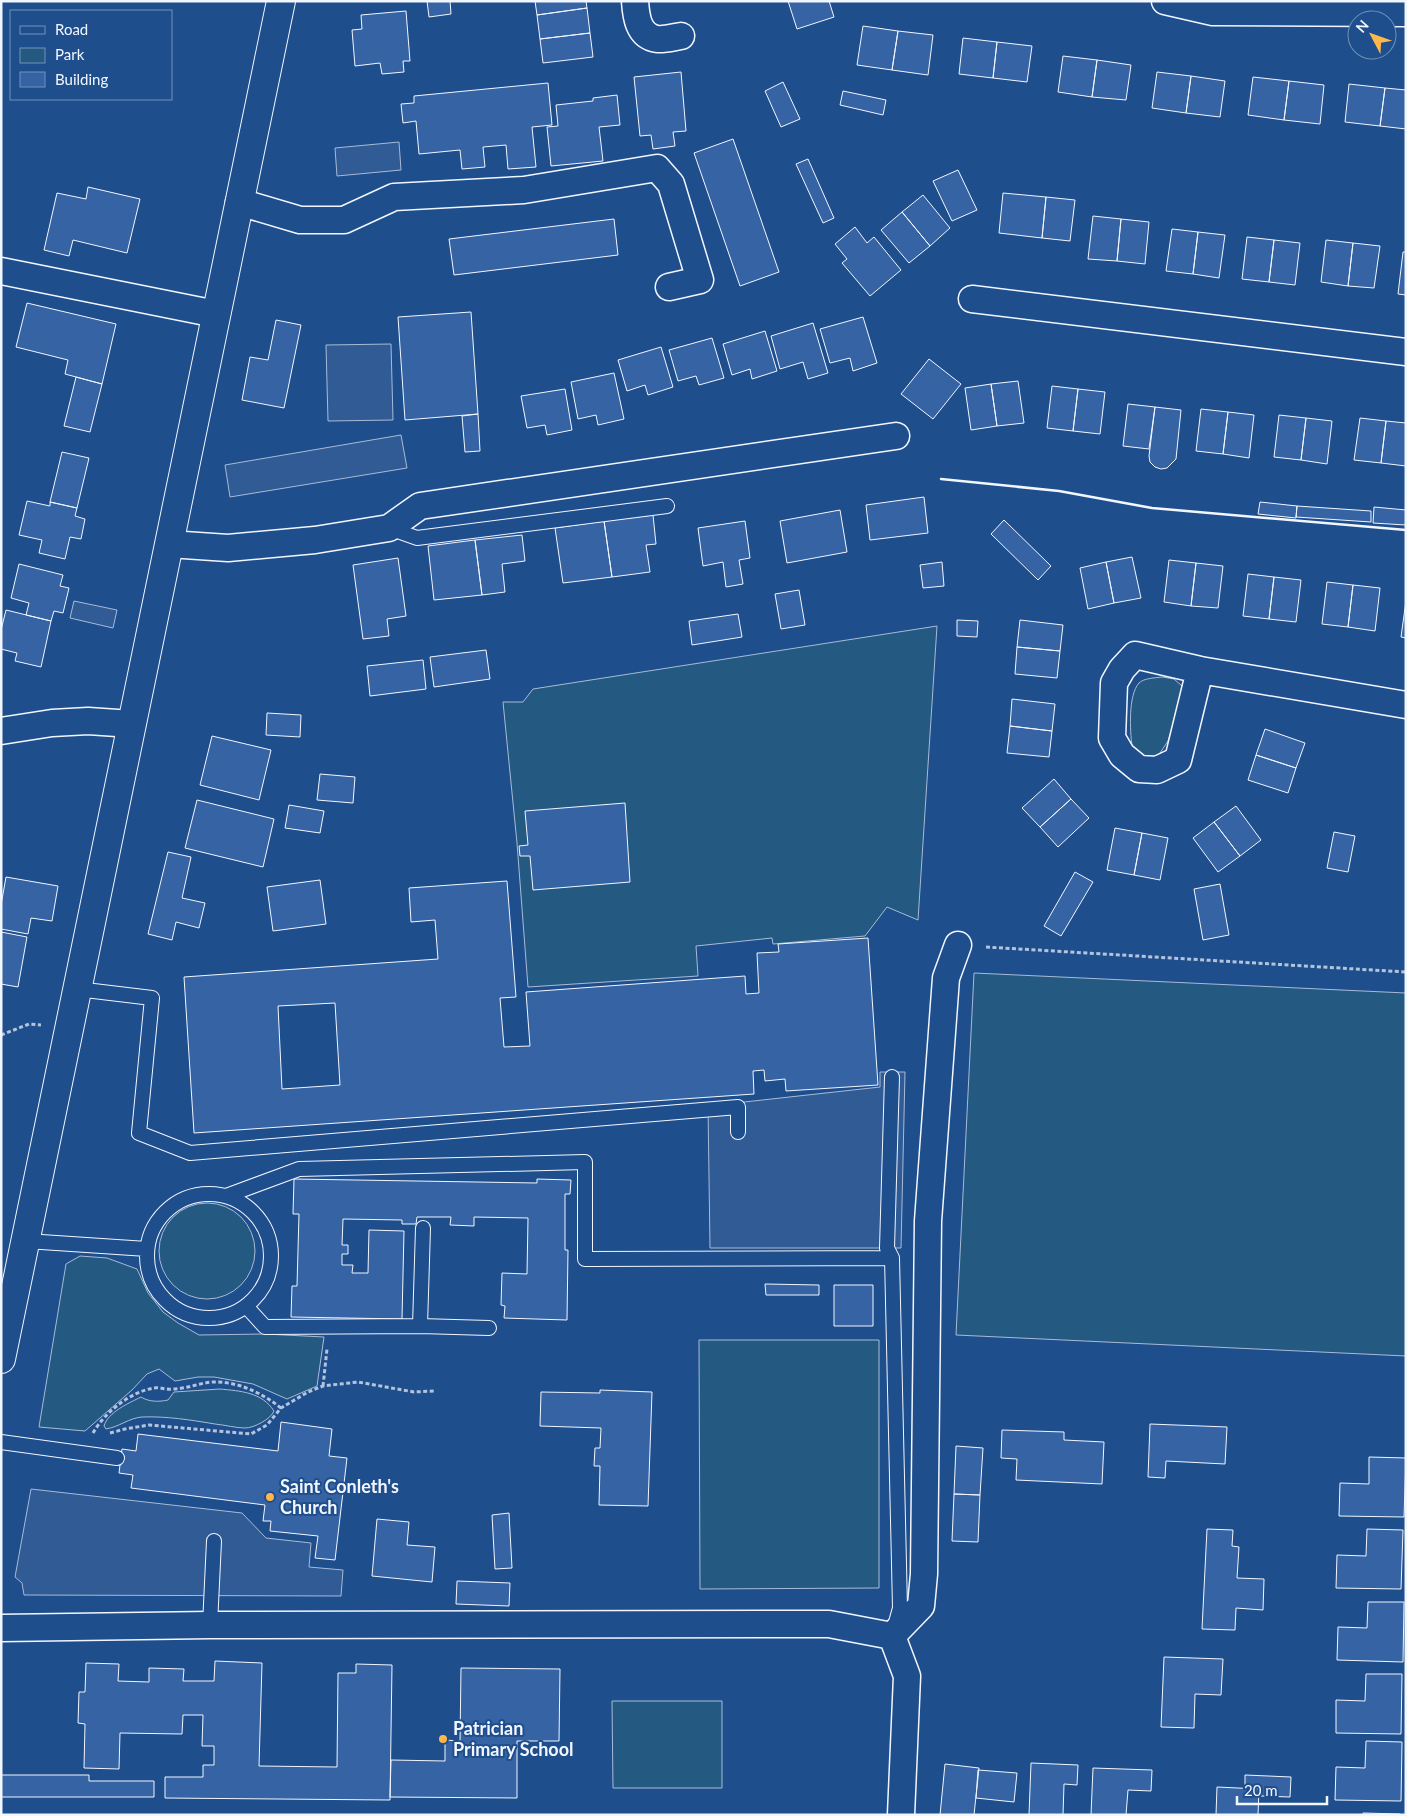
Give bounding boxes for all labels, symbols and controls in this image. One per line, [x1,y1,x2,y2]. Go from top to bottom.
legend [10,10,172,100]
north arrow [1347,10,1397,60]
text: N [1352,16,1372,36]
text: Road [55,20,88,38]
text: Park [55,45,85,63]
text: Building [55,70,108,88]
place label: Saint Conleth's Church [280,1475,399,1518]
marker: Saint Conleth's Church [264,1491,276,1503]
place label: Patrician Primary School [453,1717,573,1760]
marker: Patrician Primary School [437,1733,449,1745]
scale bar [1237,1774,1327,1806]
text: 20 m [1244,1781,1278,1799]

